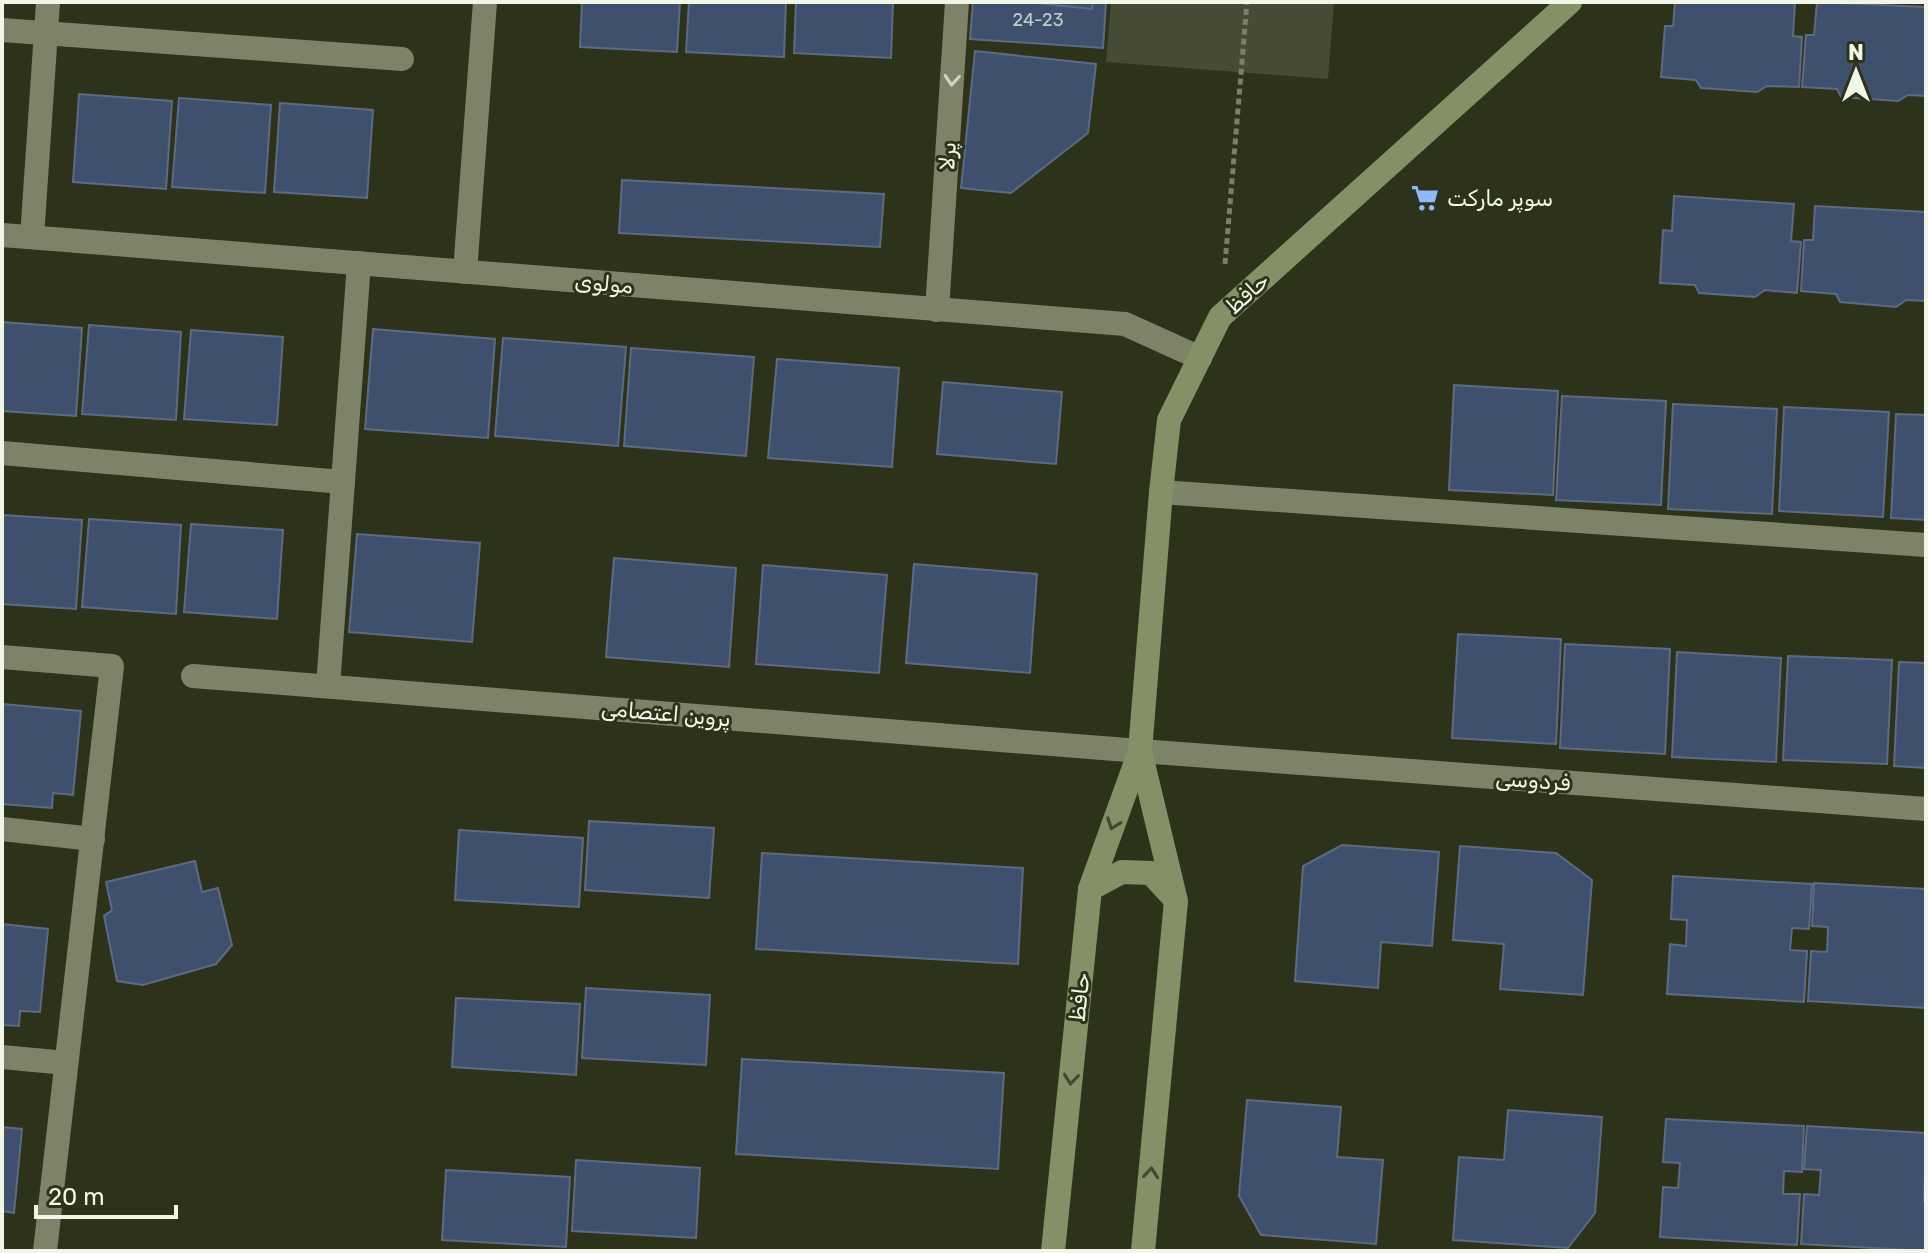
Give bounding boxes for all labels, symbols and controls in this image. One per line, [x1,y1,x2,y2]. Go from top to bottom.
house number: 24-23 [1013,9,1063,31]
north arrow [1816,32,1896,112]
text: N [1848,39,1864,66]
one-way arrow [943,74,960,87]
street label: پرلا [933,141,963,171]
supermarket icon: سوپر مارکت [1410,183,1440,213]
place label: سوپر مارکت [1447,185,1553,213]
street label: مولوی [574,267,634,300]
street label: حافظ [1220,267,1275,320]
street label: پروین اعتصامی [600,694,732,734]
street label: فردوسی [1495,764,1571,797]
one-way arrow [1107,816,1123,830]
street label: حافظ [1064,971,1095,1023]
one-way arrow [1062,1073,1079,1086]
one-way arrow [1142,1166,1159,1179]
scale bar [36,1169,176,1219]
text: 20 m [48,1183,105,1211]

